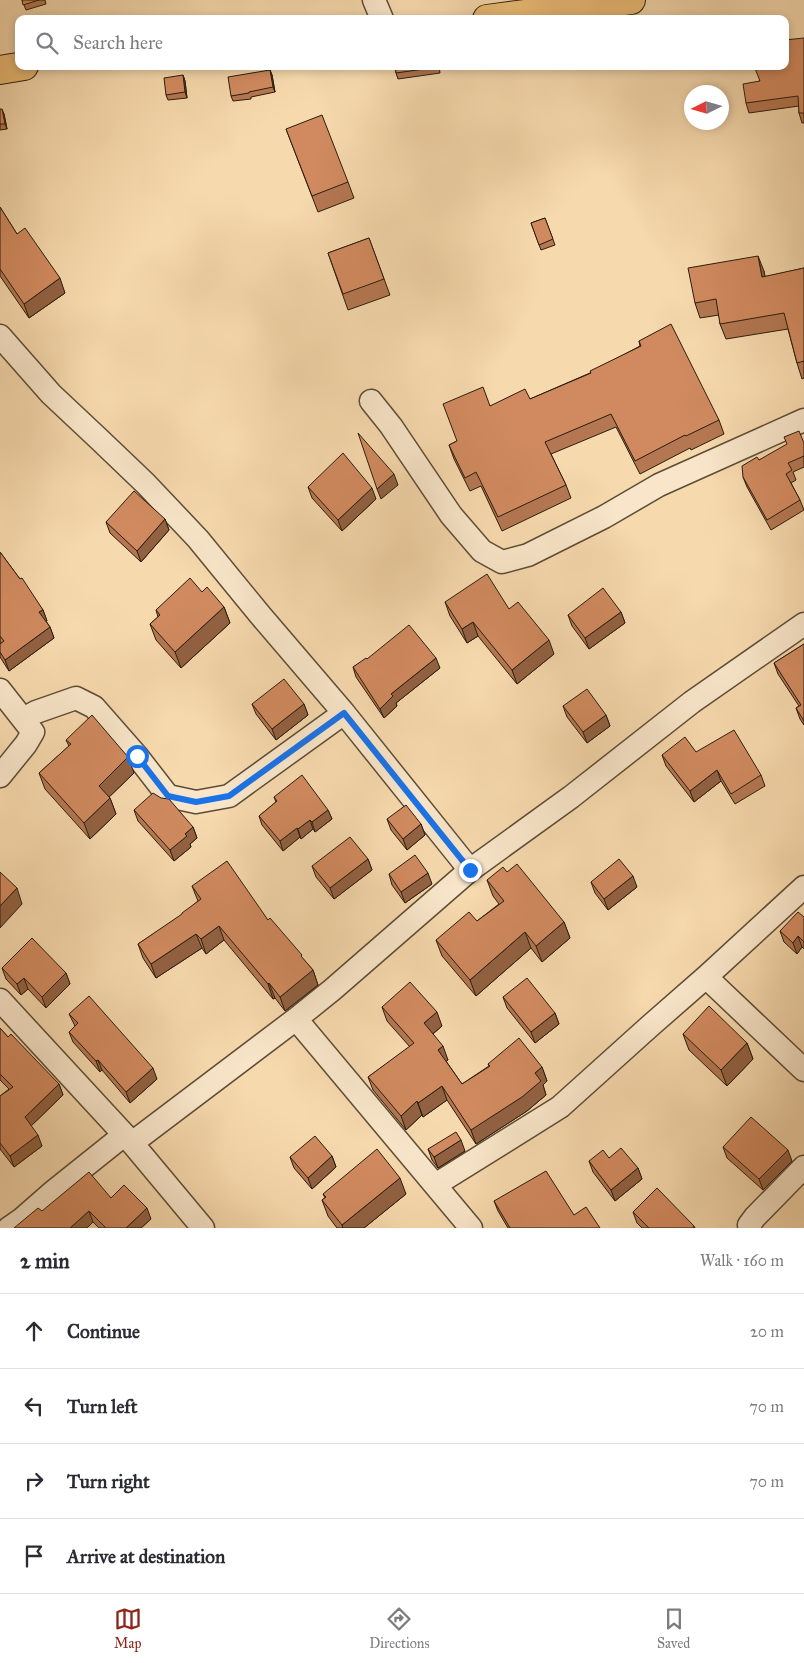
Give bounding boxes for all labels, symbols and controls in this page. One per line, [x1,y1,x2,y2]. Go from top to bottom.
search box [15,15,789,70]
icon: search [33,29,61,57]
text: Search here [73,31,163,54]
north arrow [684,85,729,130]
route start [126,745,149,768]
route end [459,859,482,882]
text: 2 min [20,1248,70,1274]
text: Walk · 160 m [700,1251,784,1270]
icon: ahead [20,1317,48,1345]
text: Continue [67,1320,140,1343]
text: 20 m [750,1322,784,1341]
icon: left [20,1392,48,1420]
text: Turn left [67,1395,137,1418]
text: 70 m [749,1397,784,1416]
icon: right [20,1467,48,1495]
text: Turn right [67,1470,150,1493]
text: 70 m [749,1472,784,1491]
icon: arrive [20,1542,48,1570]
text: Arrive at destination [67,1545,225,1568]
tab: Map [114,1605,142,1652]
tab: Directions [369,1605,430,1652]
tab: Saved [657,1605,690,1652]

